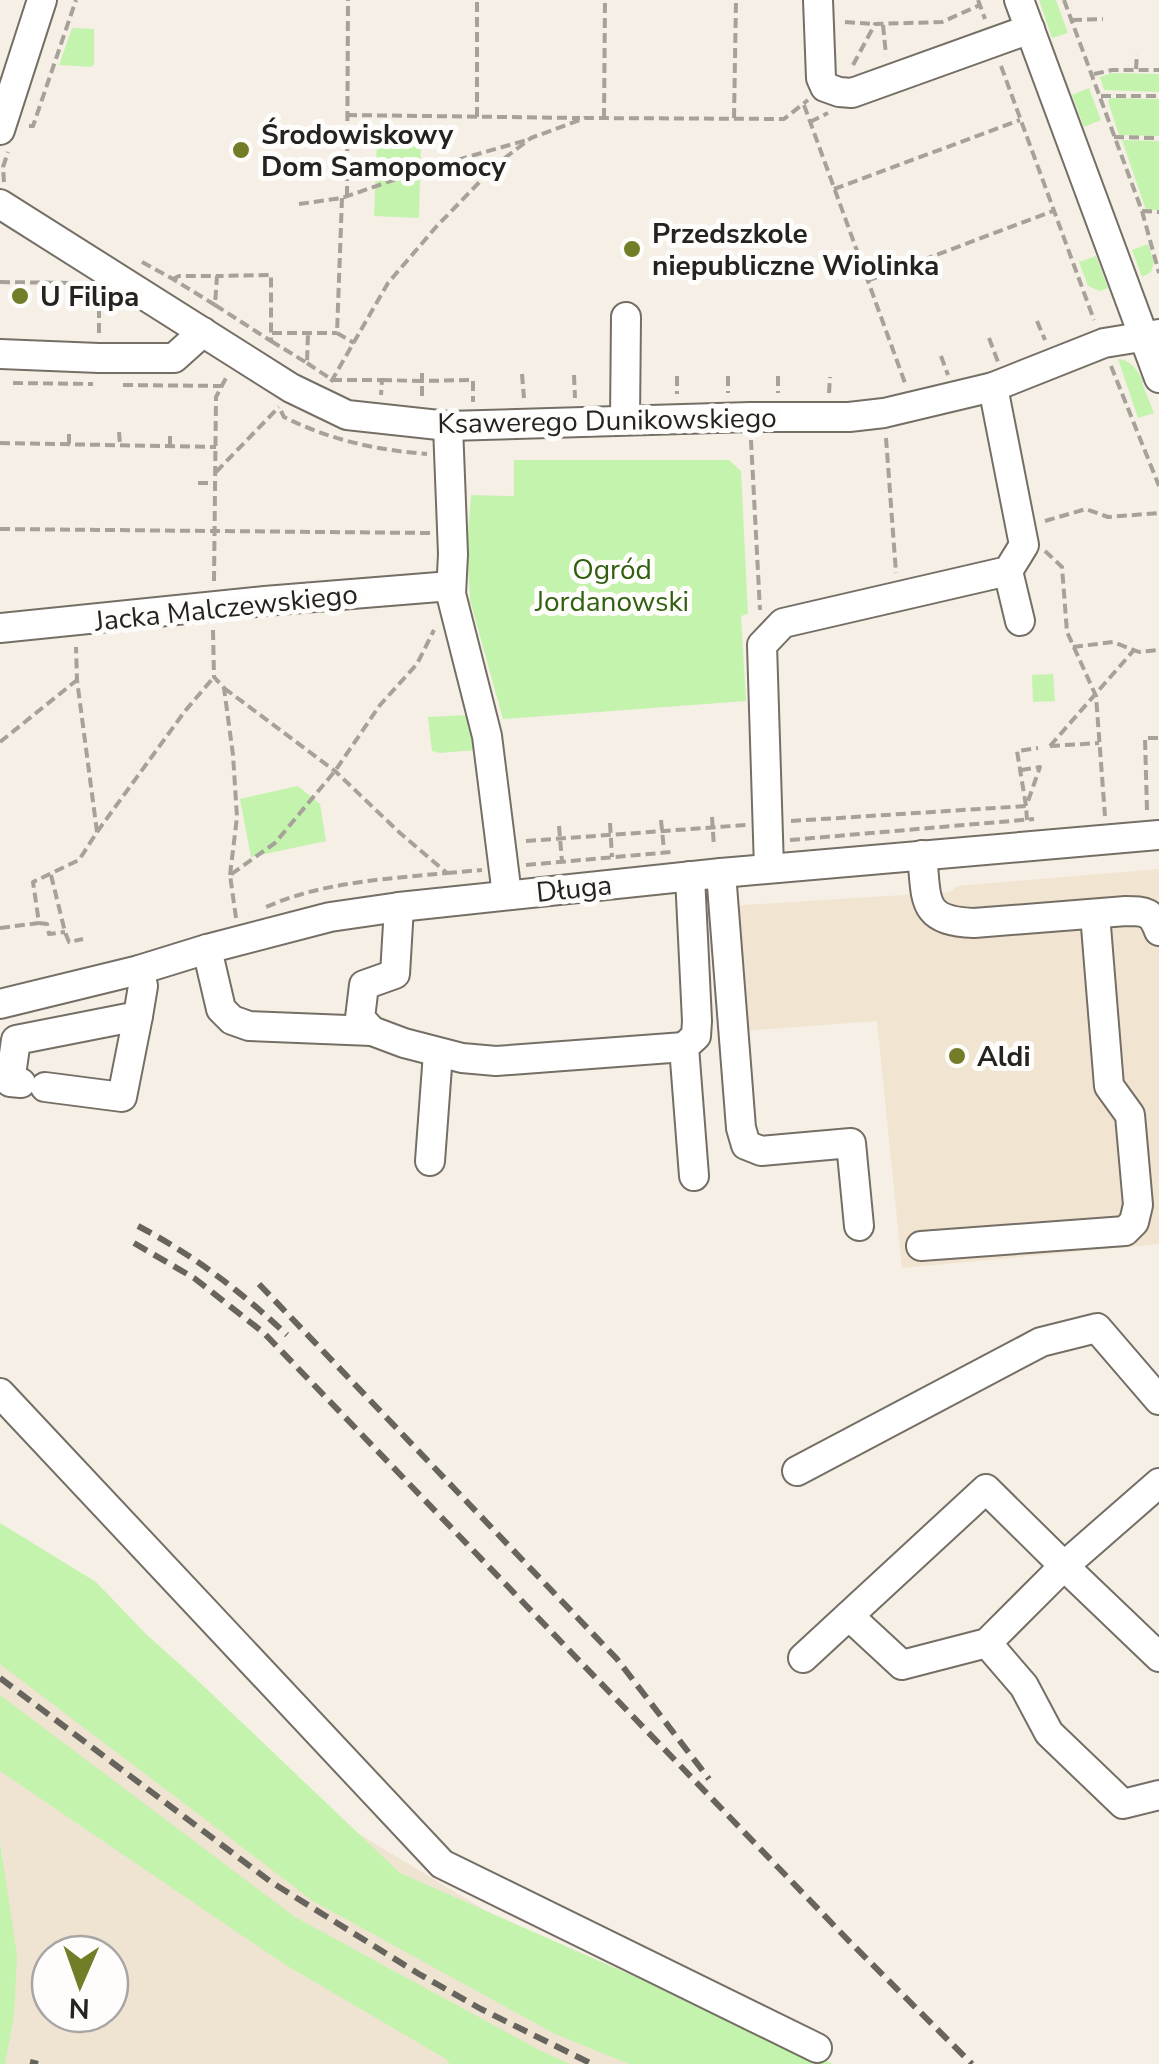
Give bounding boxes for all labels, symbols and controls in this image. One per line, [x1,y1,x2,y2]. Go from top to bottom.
place label: Środowiskowy Dom Samopomocy [261,116,506,186]
marker: Środowiskowy Dom Samopomocy [230,139,252,161]
place label: Przedszkole niepubliczne Wiolinka [652,215,939,285]
marker: Przedszkole niepubliczne Wiolinka [621,238,643,260]
place label: U Filipa [40,278,139,316]
marker: U Filipa [9,285,31,307]
street label: Ksawerego Dunikowskiego [437,399,777,443]
park label: Ogród Jordanowski [534,551,689,621]
street label: Jacka Malczewskiego [92,575,359,641]
street label: Długa [534,866,614,912]
place label: Aldi [977,1038,1031,1076]
marker: Aldi [946,1045,968,1067]
north arrow [30,1934,130,2034]
text: N [68,1989,90,2027]

